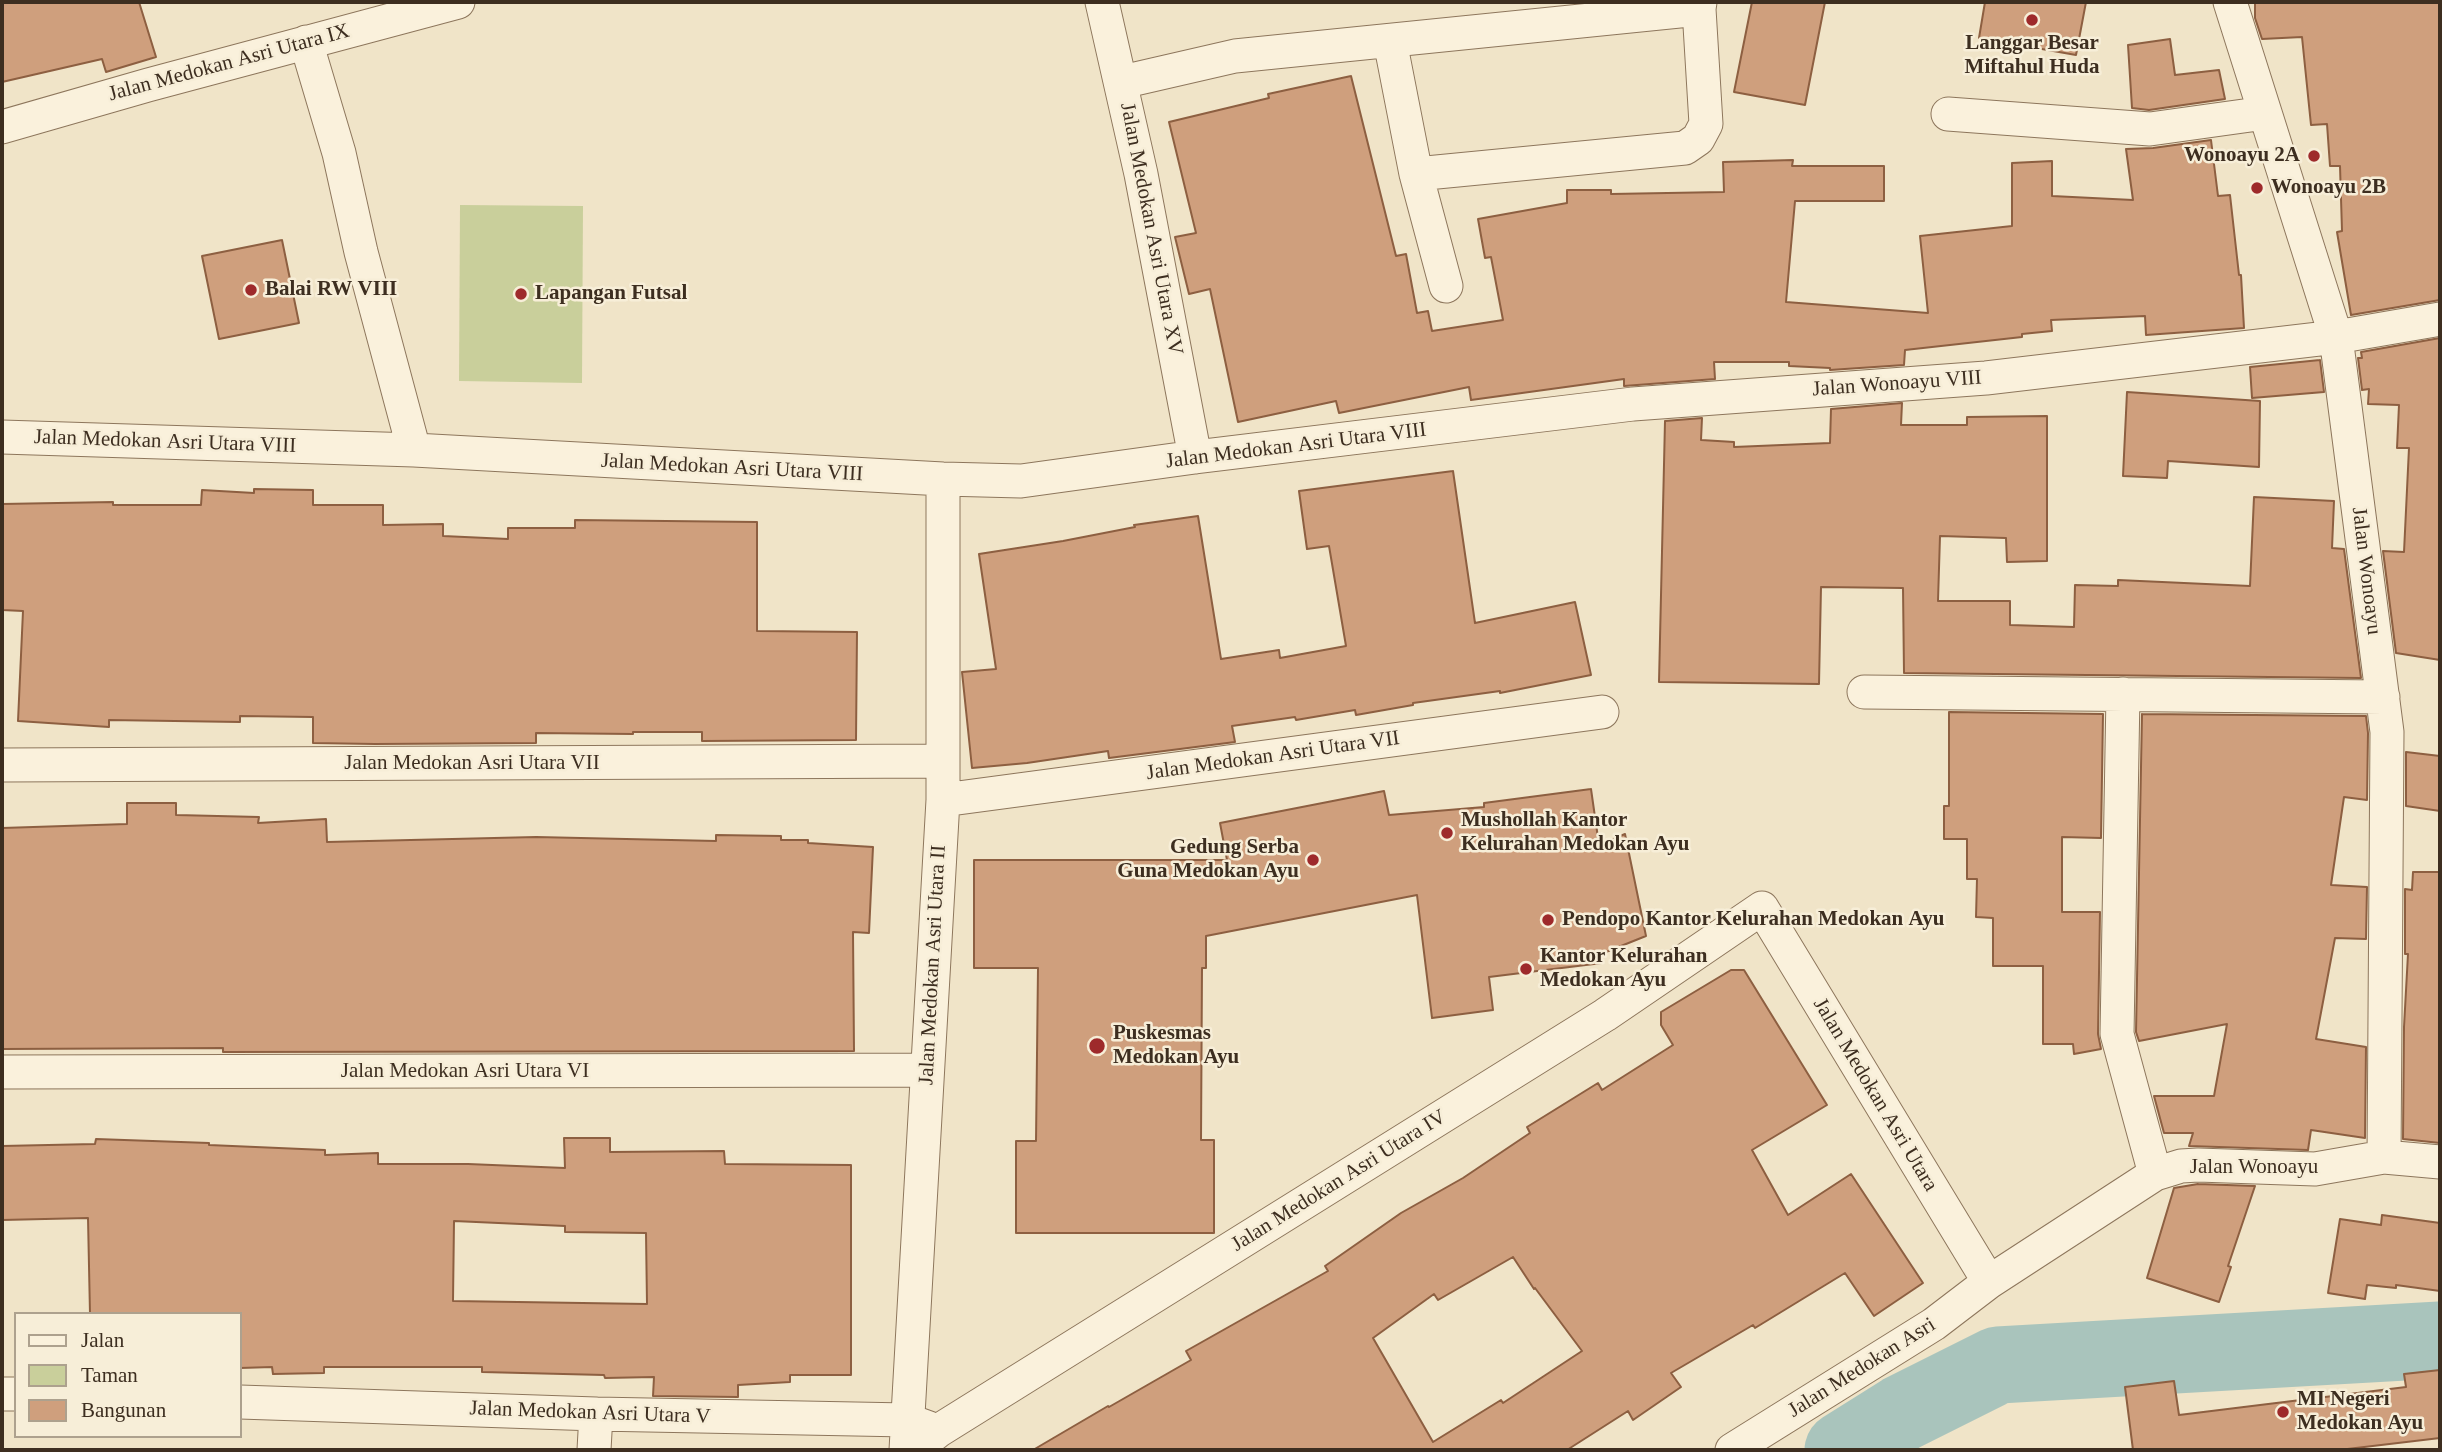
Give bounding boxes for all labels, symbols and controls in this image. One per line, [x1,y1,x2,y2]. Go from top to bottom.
marker: Langgar Besar Miftahul Huda [2024,12,2040,28]
street label: Jalan Medokan Asri Utara IX [106,19,352,107]
place label: Langgar Besar Miftahul Huda [1965,31,2099,81]
street label: Jalan Medokan Asri Utara XV [1114,101,1188,357]
place label: Wonoayu 2A [2184,143,2300,169]
marker: Wonoayu 2A [2306,148,2322,164]
place label: Wonoayu 2B [2271,175,2386,201]
marker: Wonoayu 2B [2249,180,2265,196]
place label: Balai RW VIII [265,277,397,303]
place label: Lapangan Futsal [535,281,687,307]
marker: Balai RW VIII [243,282,259,298]
marker: Lapangan Futsal [513,286,529,302]
street label: Jalan Wonoayu VIII [1811,366,1983,402]
street label: Jalan Medokan Asri Utara VIII [1164,418,1428,474]
street label: Jalan Medokan Asri Utara VIII [33,425,297,459]
street label: Jalan Medokan Asri Utara VIII [600,449,864,487]
street label: Jalan Wonoayu [2346,506,2386,636]
street label: Jalan Medokan Asri Utara VII [1145,726,1401,786]
street label: Jalan Medokan Asri Utara VII [344,750,600,776]
place label: Mushollah Kantor Kelurahan Medokan Ayu [1461,808,1689,858]
marker: Mushollah Kantor Kelurahan Medokan Ayu [1439,825,1455,841]
place label: Gedung Serba Guna Medokan Ayu [1117,835,1299,885]
street label: Jalan Medokan Asri Utara II [914,844,952,1086]
marker: Gedung Serba Guna Medokan Ayu [1305,852,1321,868]
place label: Pendopo Kantor Kelurahan Medokan Ayu [1562,907,1944,933]
marker: Pendopo Kantor Kelurahan Medokan Ayu [1540,912,1556,928]
place label: Kantor Kelurahan Medokan Ayu [1540,944,1707,994]
marker: Kantor Kelurahan Medokan Ayu [1518,961,1534,977]
street label: Jalan Medokan Asri Utara [1807,994,1943,1196]
place label: Puskesmas Medokan Ayu [1113,1021,1239,1071]
marker: Puskesmas Medokan Ayu [1087,1036,1107,1056]
street label: Jalan Medokan Asri Utara VI [341,1058,589,1084]
street label: Jalan Medokan Asri Utara IV [1227,1104,1451,1258]
street label: Jalan Wonoayu [2190,1154,2318,1180]
legend [14,1312,242,1438]
street label: Jalan Medokan Asri [1784,1313,1940,1423]
text: Jalan [81,1328,124,1352]
text: Taman [81,1363,138,1387]
place label: MI Negeri Medokan Ayu [2297,1387,2423,1437]
street label: Jalan Medokan Asri Utara V [469,1396,711,1430]
text: Bangunan [81,1398,166,1422]
marker: MI Negeri Medokan Ayu [2275,1404,2291,1420]

